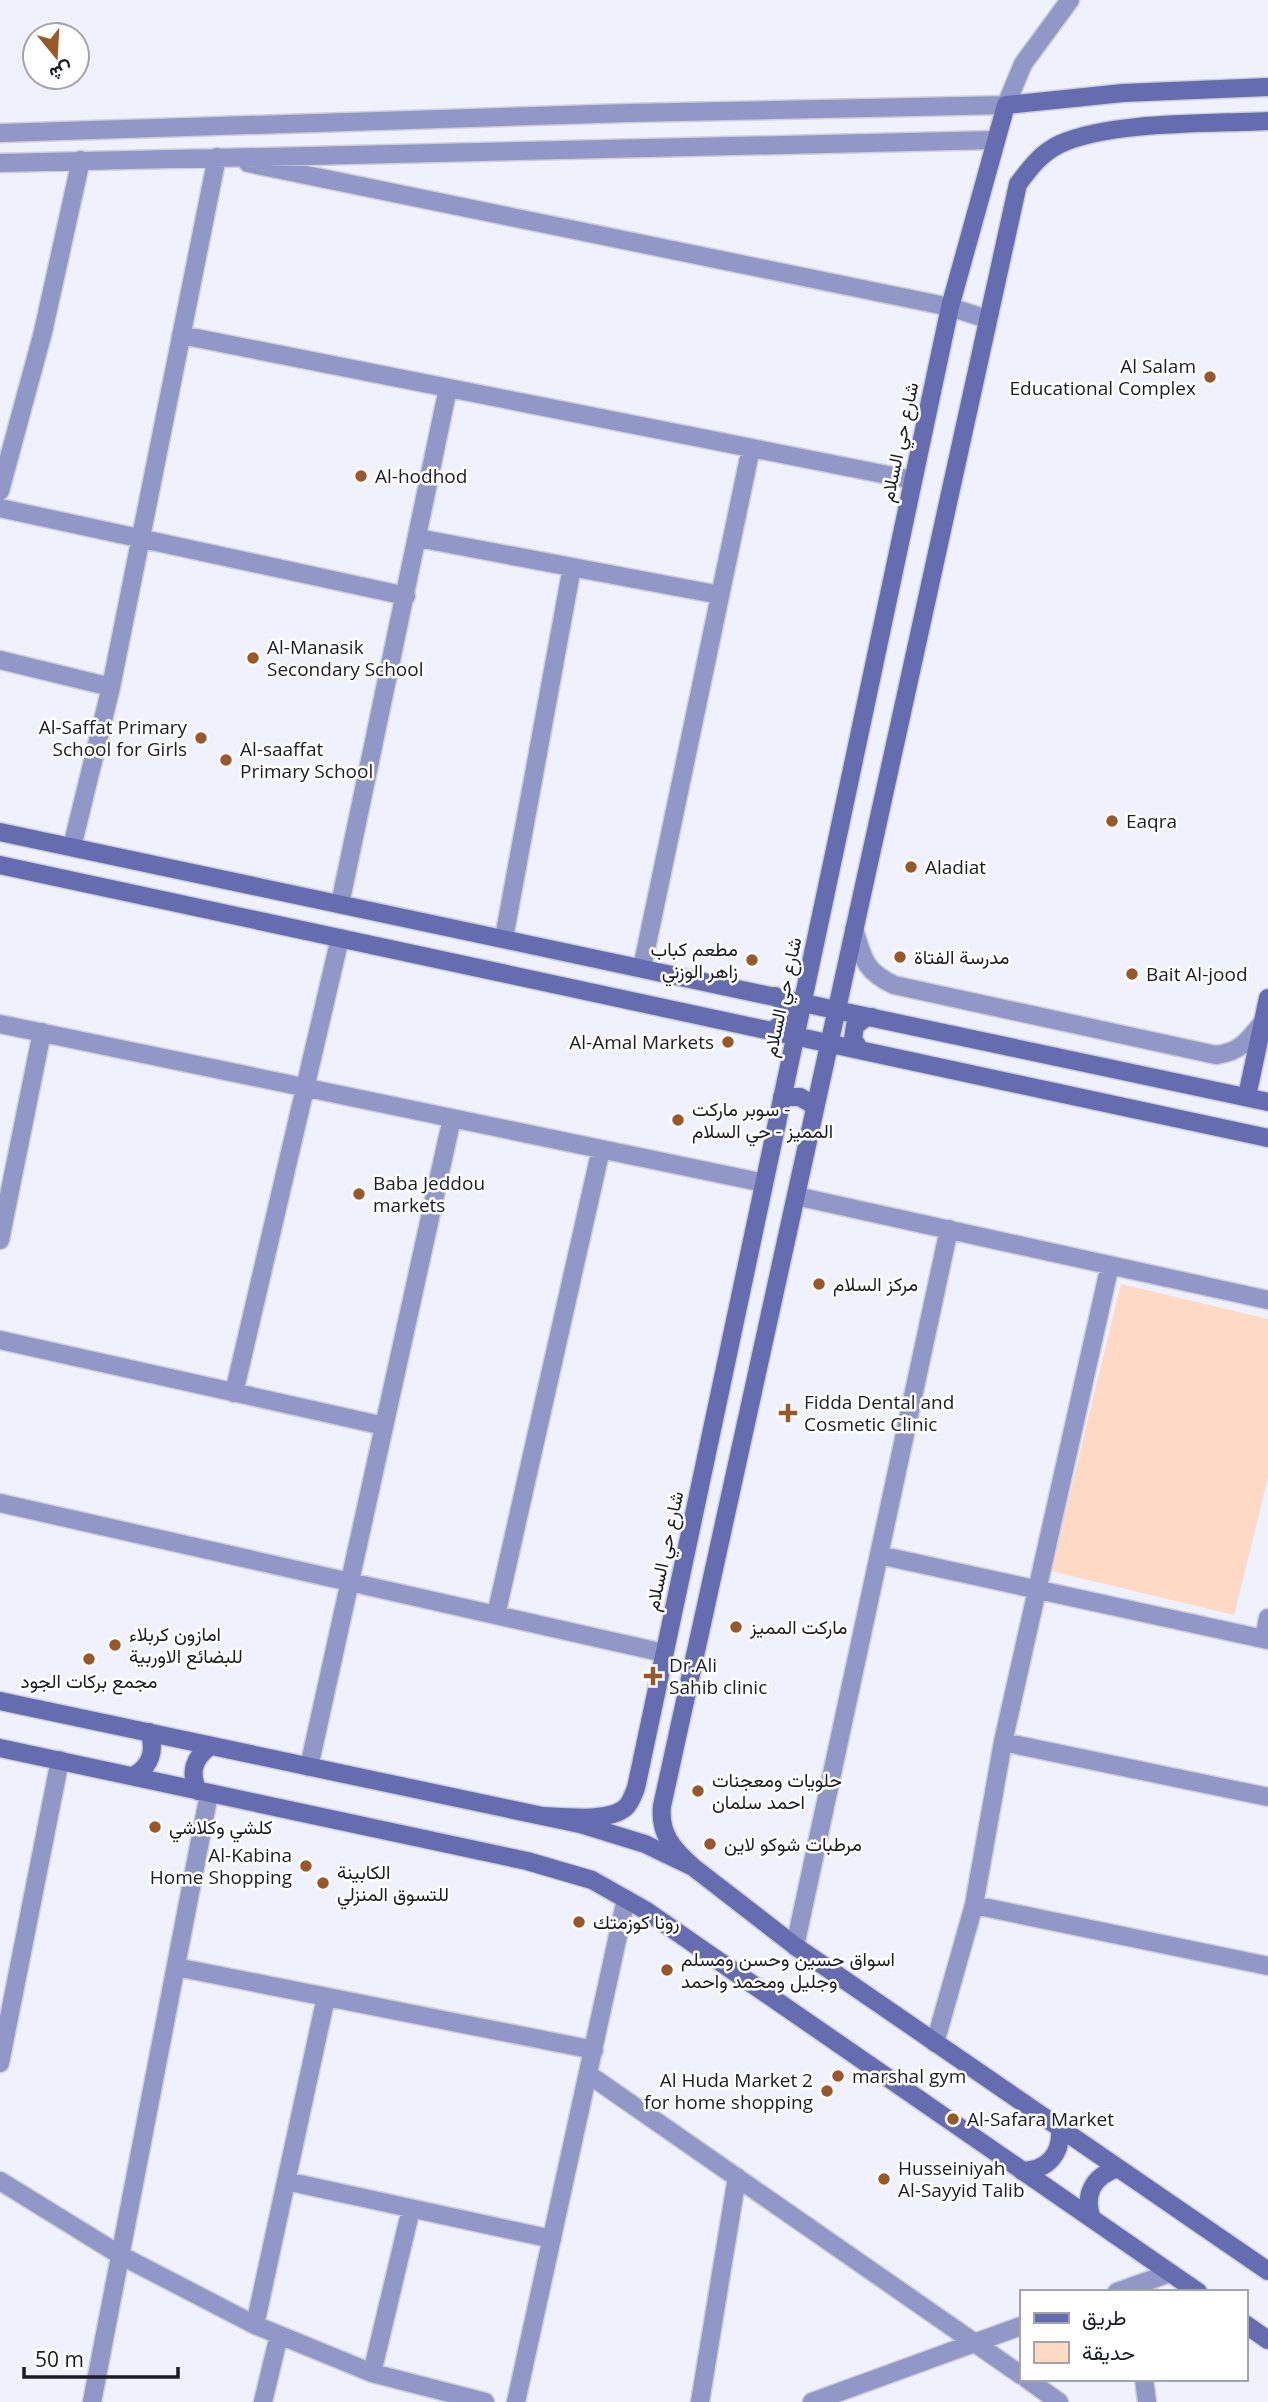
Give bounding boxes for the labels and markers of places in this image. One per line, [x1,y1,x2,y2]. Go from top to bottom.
place label: Al Salam Educational Complex [1010,353,1196,401]
marker: Al Salam Educational Complex [1202,369,1218,385]
place label: Al-hodhod [375,463,467,489]
marker: Al-hodhod [353,468,369,484]
place label: Al-Manasik Secondary School [267,634,424,682]
marker: Al-Manasik Secondary School [245,650,261,666]
place label: Al-Saffat Primary School for Girls [39,714,187,762]
marker: Al-Saffat Primary School for Girls [193,730,209,746]
place label: Al-saaffat Primary School [240,736,373,784]
marker: Al-saaffat Primary School [218,752,234,768]
place label: Eaqra [1126,808,1177,834]
marker: Eaqra [1104,813,1120,829]
place label: Aladiat [925,854,986,880]
marker: Aladiat [903,859,919,875]
place label: مطعم كباب زاهر الوزني [651,936,738,987]
place label: مدرسة الفتاة [914,944,1009,970]
marker: مدرسة الفتاة [892,949,908,965]
marker: مطعم كباب زاهر الوزني [744,952,760,968]
place label: Bait Al-jood [1146,961,1248,987]
marker: Bait Al-jood [1124,966,1140,982]
place label: Al-Amal Markets [569,1029,714,1055]
marker: Al-Amal Markets [720,1034,736,1050]
place label: سوبر ماركت - المميز - حي السلام [692,1096,833,1147]
marker: سوبر ماركت - المميز - حي السلام [670,1112,686,1128]
place label: Baba Jeddou markets [373,1170,485,1218]
marker: Baba Jeddou markets [351,1186,367,1202]
place label: مركز السلام [833,1271,918,1297]
marker: مركز السلام [811,1276,827,1292]
place label: Fidda Dental and Cosmetic Clinic [804,1389,954,1437]
marker: Fidda Dental and Cosmetic Clinic [778,1403,798,1423]
place label: ماركت المميز [749,1614,847,1640]
marker: ماركت المميز [728,1619,744,1635]
place label: امازون كربلاء للبضائع الاوربية [129,1621,243,1670]
marker: امازون كربلاء للبضائع الاوربية [107,1637,123,1653]
marker: مجمع بركات الجود [81,1651,97,1667]
place label: Dr.Ali Sahib clinic [669,1652,767,1700]
marker: Dr.Ali Sahib clinic [643,1666,663,1686]
place label: مجمع بركات الجود [21,1668,157,1695]
place label: حلويات ومعجنات احمد سلمان [712,1767,842,1815]
marker: حلويات ومعجنات احمد سلمان [690,1783,706,1799]
place label: كلشي وكلاشي [169,1814,272,1843]
marker: كلشي وكلاشي [147,1819,163,1835]
place label: مرطبات شوكو لاين [724,1831,862,1857]
marker: مرطبات شوكو لاين [702,1836,718,1852]
place label: Al-Kabina Home Shopping [150,1842,292,1890]
marker: Al-Kabina Home Shopping [298,1858,314,1874]
place label: الكابينة للتسوق المنزلي [337,1859,449,1910]
marker: الكابينة للتسوق المنزلي [315,1875,331,1891]
place label: رونا كوزمتك [593,1909,680,1935]
marker: رونا كوزمتك [571,1914,587,1930]
place label: اسواق حسين وحسن ومسلم وجليل ومحمد واحمد [681,1946,895,1994]
marker: اسواق حسين وحسن ومسلم وجليل ومحمد واحمد [659,1962,675,1978]
place label: marshal gym [852,2063,966,2089]
place label: Al Huda Market 2 for home shopping [644,2067,813,2115]
marker: marshal gym [830,2068,846,2084]
marker: Al Huda Market 2 for home shopping [819,2083,835,2099]
place label: Al-Safara Market [967,2106,1114,2132]
marker: Al-Safara Market [945,2111,961,2127]
place label: Husseiniyah Al-Sayyid Talib [898,2155,1025,2203]
marker: Husseiniyah Al-Sayyid Talib [876,2171,892,2187]

